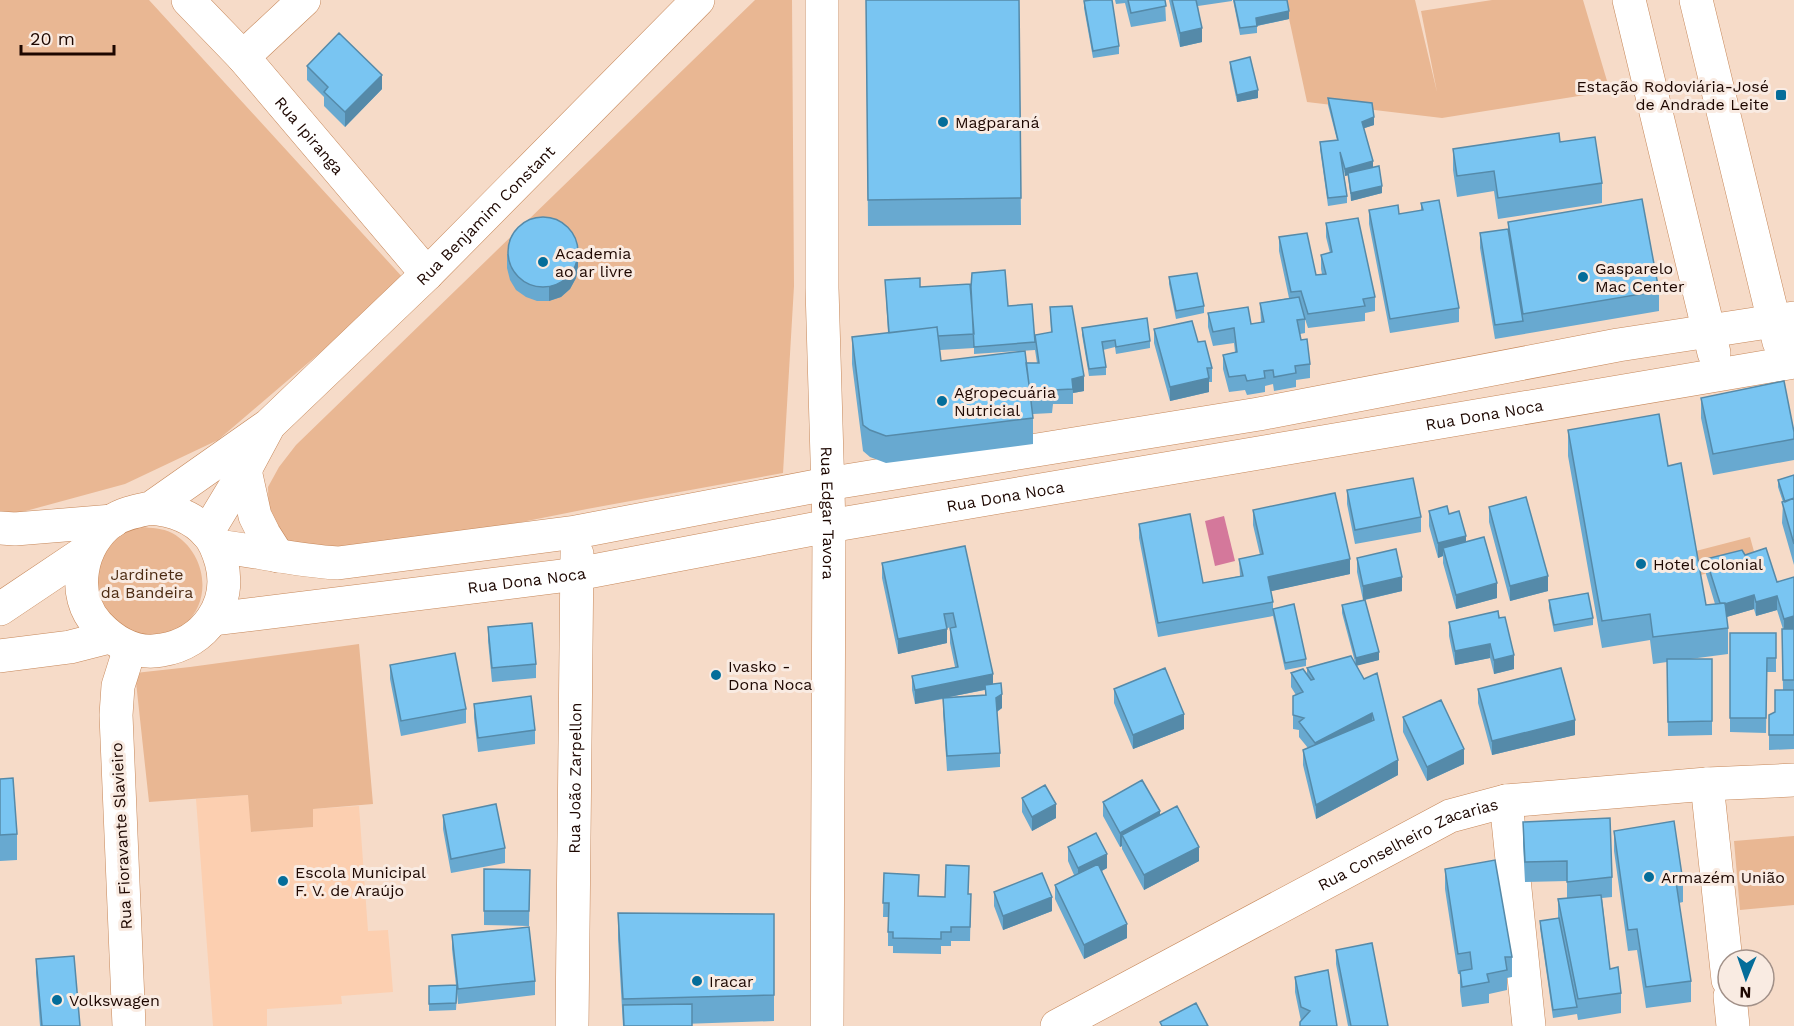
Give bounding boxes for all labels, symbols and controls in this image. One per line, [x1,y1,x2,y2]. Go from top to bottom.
scale bar [21,18,114,56]
text: 20 m [30,28,75,49]
place label: Estação Rodoviária-José de Andrade Leite [1576,77,1769,114]
marker: Estação Rodoviária-José de Andrade Leite [1774,88,1788,102]
street label: Rua Ipiranga [271,93,347,179]
place label: Magparaná [955,113,1040,132]
marker: Magparaná [936,115,950,129]
street label: Rua Benjamim Constant [412,141,559,289]
place label: Academia ao ar livre [555,244,633,281]
marker: Academia ao ar livre [536,255,550,269]
place label: Gasparelo Mac Center [1595,259,1685,296]
marker: Gasparelo Mac Center [1576,270,1590,284]
place label: Agropecuária Nutricial [954,383,1056,420]
marker: Agropecuária Nutricial [935,394,949,408]
street label: Rua Dona Noca [1424,396,1545,434]
street label: Rua Edgar Tavora [817,446,838,580]
street label: Rua Dona Noca [945,477,1066,516]
place label: Hotel Colonial [1653,555,1763,574]
marker: Hotel Colonial [1634,557,1648,571]
street label: Rua Dona Noca [466,564,587,597]
park label: Jardinete da Bandeira [101,565,193,602]
place label: Ivasko - Dona Noca [728,657,812,694]
marker: Ivasko - Dona Noca [709,668,723,682]
street label: Rua João Zarpellon [565,702,585,854]
street label: Rua Fioravante Slavieiro [107,742,136,930]
street label: Rua Conselheiro Zacarias [1315,795,1500,895]
place label: Escola Municipal F. V. de Araújo [295,863,426,900]
place label: Armazém União [1661,868,1785,887]
marker: Armazém União [1642,870,1656,884]
marker: Escola Municipal F. V. de Araújo [276,874,290,888]
north arrow [1716,948,1776,1008]
place label: Iracar [709,972,754,991]
marker: Iracar [690,974,704,988]
text: N [1739,983,1752,1002]
place label: Volkswagen [69,991,160,1010]
marker: Volkswagen [50,993,64,1007]

